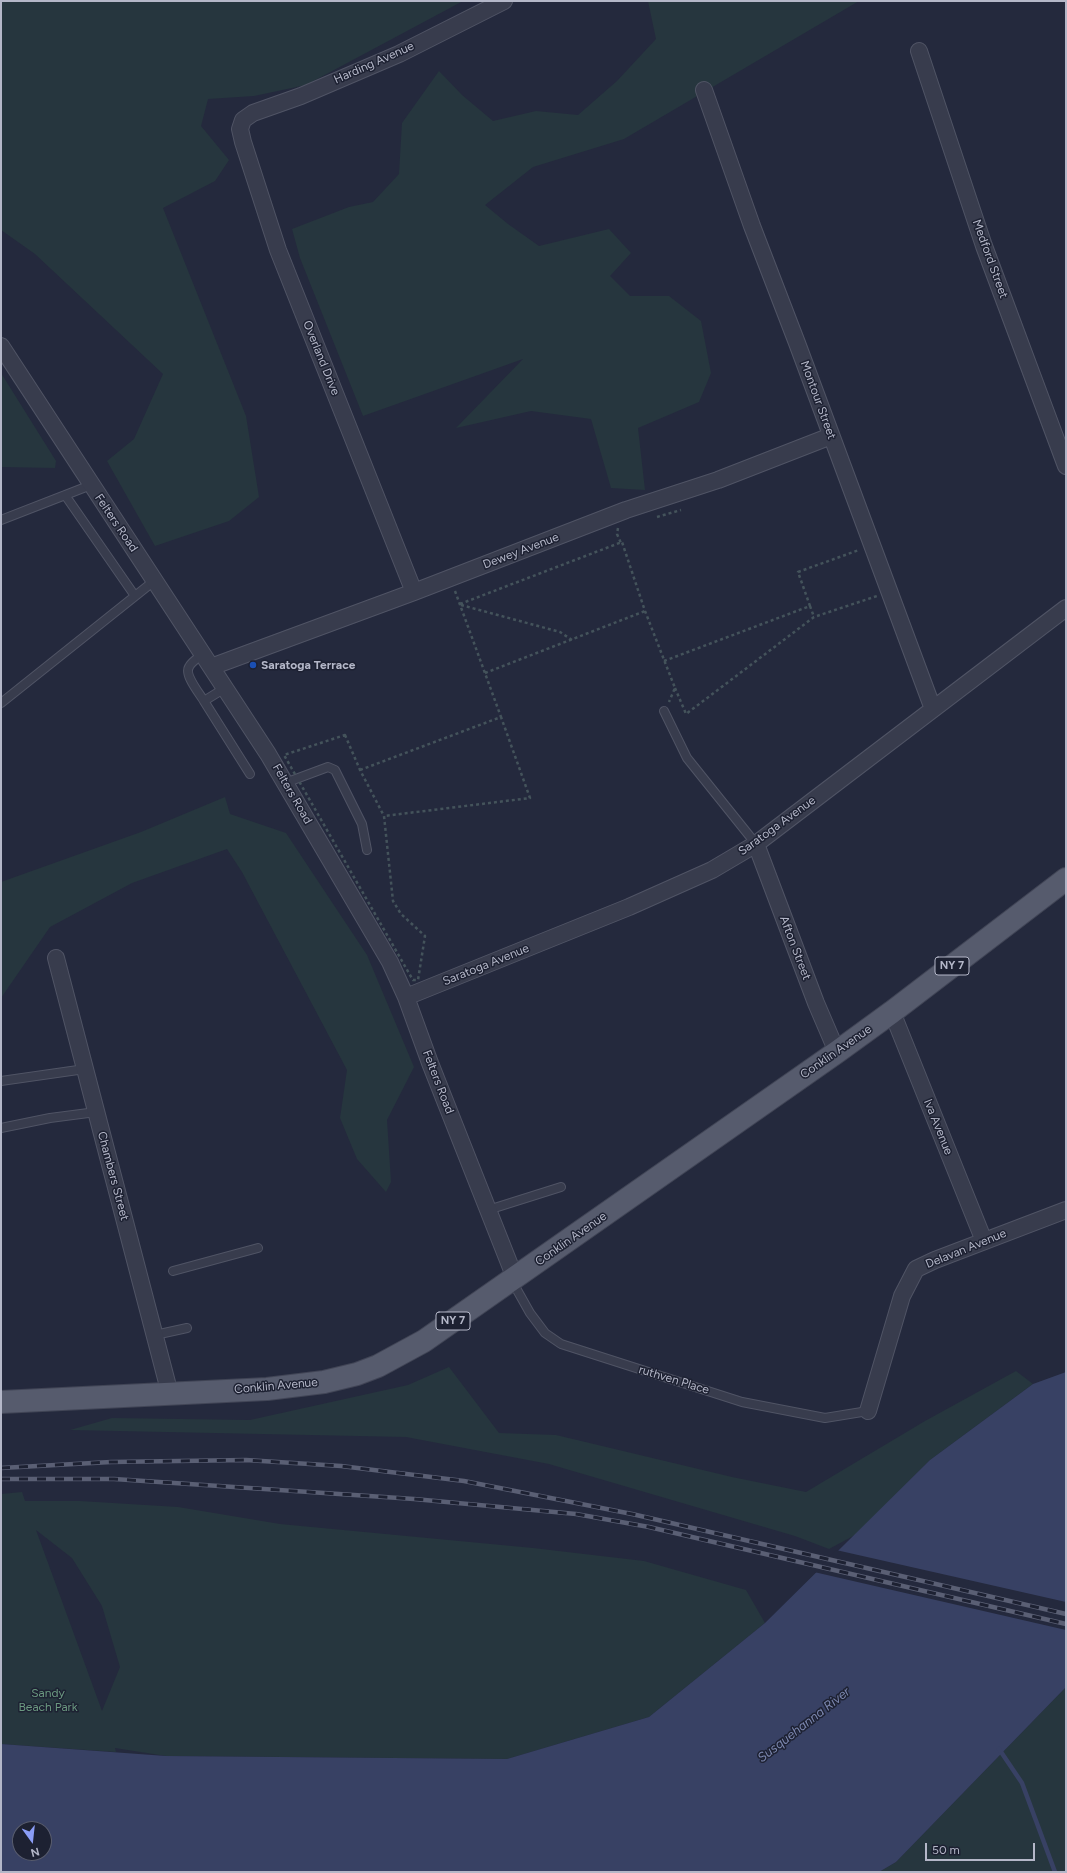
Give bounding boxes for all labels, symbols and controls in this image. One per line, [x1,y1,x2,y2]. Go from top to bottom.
street label: Harding Avenue [332,39,416,87]
street label: Medford Street [969,218,1011,300]
street label: Overland Drive [299,319,343,397]
street label: Montour Street [797,359,839,441]
street label: Felters Road [91,491,141,555]
street label: Dewey Avenue [481,530,561,572]
place label: Saratoga Terrace [261,658,355,672]
marker: Saratoga Terrace [248,660,258,670]
street label: Felters Road [269,761,315,827]
street label: Saratoga Avenue [736,793,818,859]
street label: Afton Street [776,914,814,982]
street label: Saratoga Avenue [441,941,531,989]
road number: NY 7 [935,957,969,975]
street label: Conklin Avenue [798,1022,874,1082]
street label: Felters Road [419,1048,457,1116]
street label: Iva Avenue [920,1097,956,1157]
street label: Chambers Street [94,1130,132,1222]
street label: Conklin Avenue [533,1209,609,1269]
street label: Delavan Avenue [923,1226,1009,1272]
road number: NY 7 [436,1312,470,1330]
street label: ruthven Place [637,1362,711,1398]
street label: Conklin Avenue [234,1375,318,1397]
water label: Susquehanna River [755,1684,853,1766]
park label: Sandy Beach Park [19,1686,77,1714]
north arrow [12,1821,52,1861]
scale bar [927,1835,1037,1861]
text: 50 m [932,1843,960,1857]
text: N [29,1845,41,1859]

